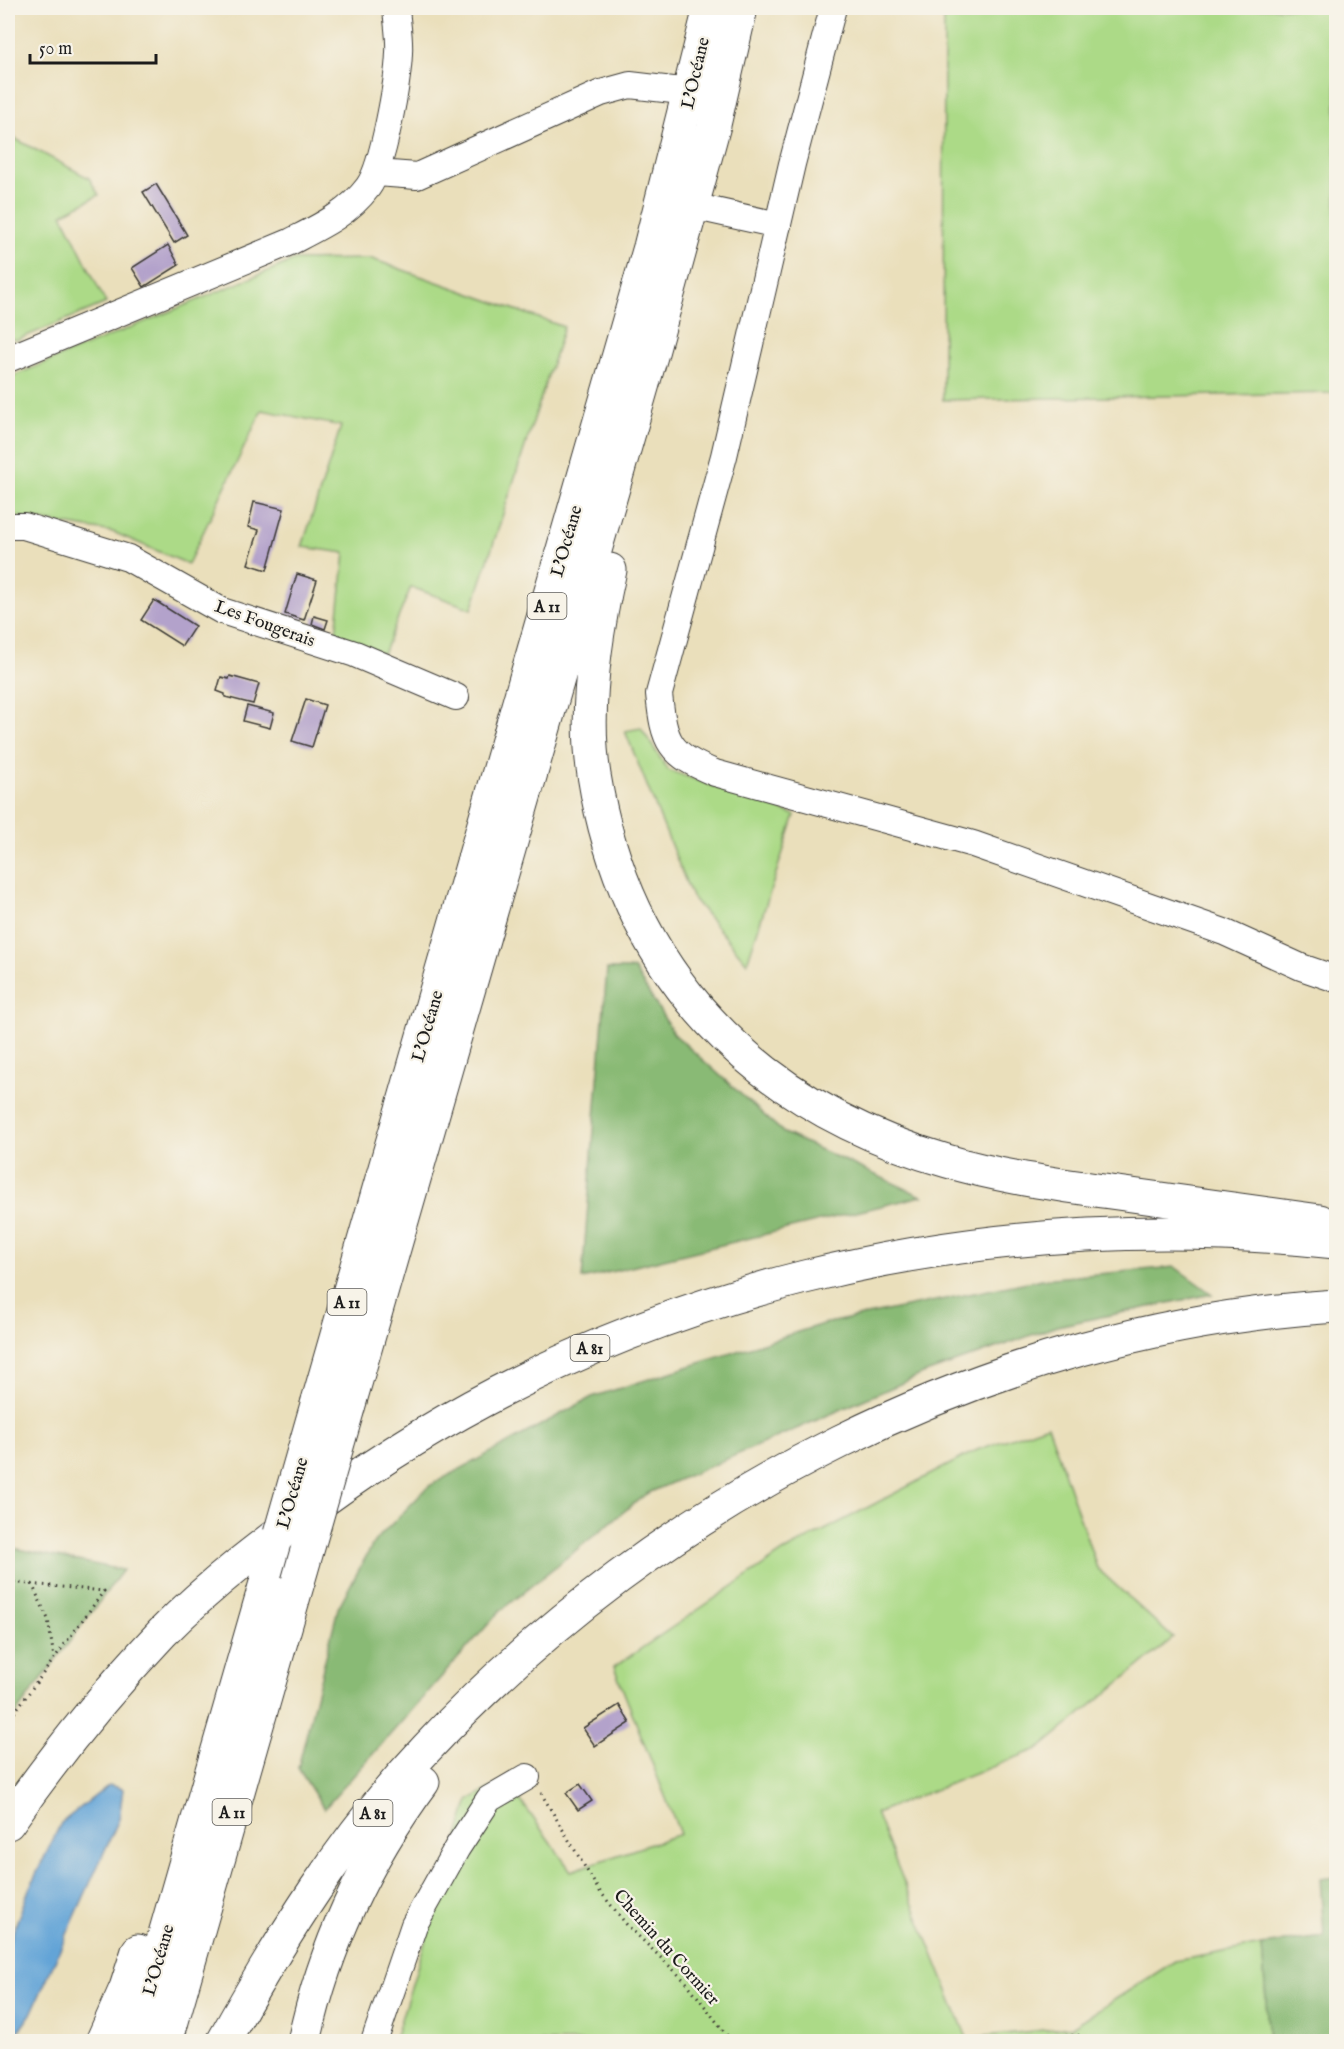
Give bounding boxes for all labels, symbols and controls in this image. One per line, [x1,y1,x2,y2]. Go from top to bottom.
scale bar [30,27,156,65]
street label: L’Océane [677,35,716,112]
text: 50 m [39,38,72,61]
street label: L’Océane [546,503,589,580]
road number: A 11 [528,593,566,619]
street label: Les Fougerais [211,596,318,653]
street label: L’Océane [407,988,450,1065]
road number: A 11 [328,1289,366,1315]
road number: A 81 [570,1335,610,1361]
street label: L’Océane [272,1455,315,1532]
road number: A 11 [212,1799,252,1825]
road number: A 81 [354,1800,392,1826]
street label: Chemin du Cormier [608,1885,724,2011]
street label: L’Océane [138,1922,181,1999]

